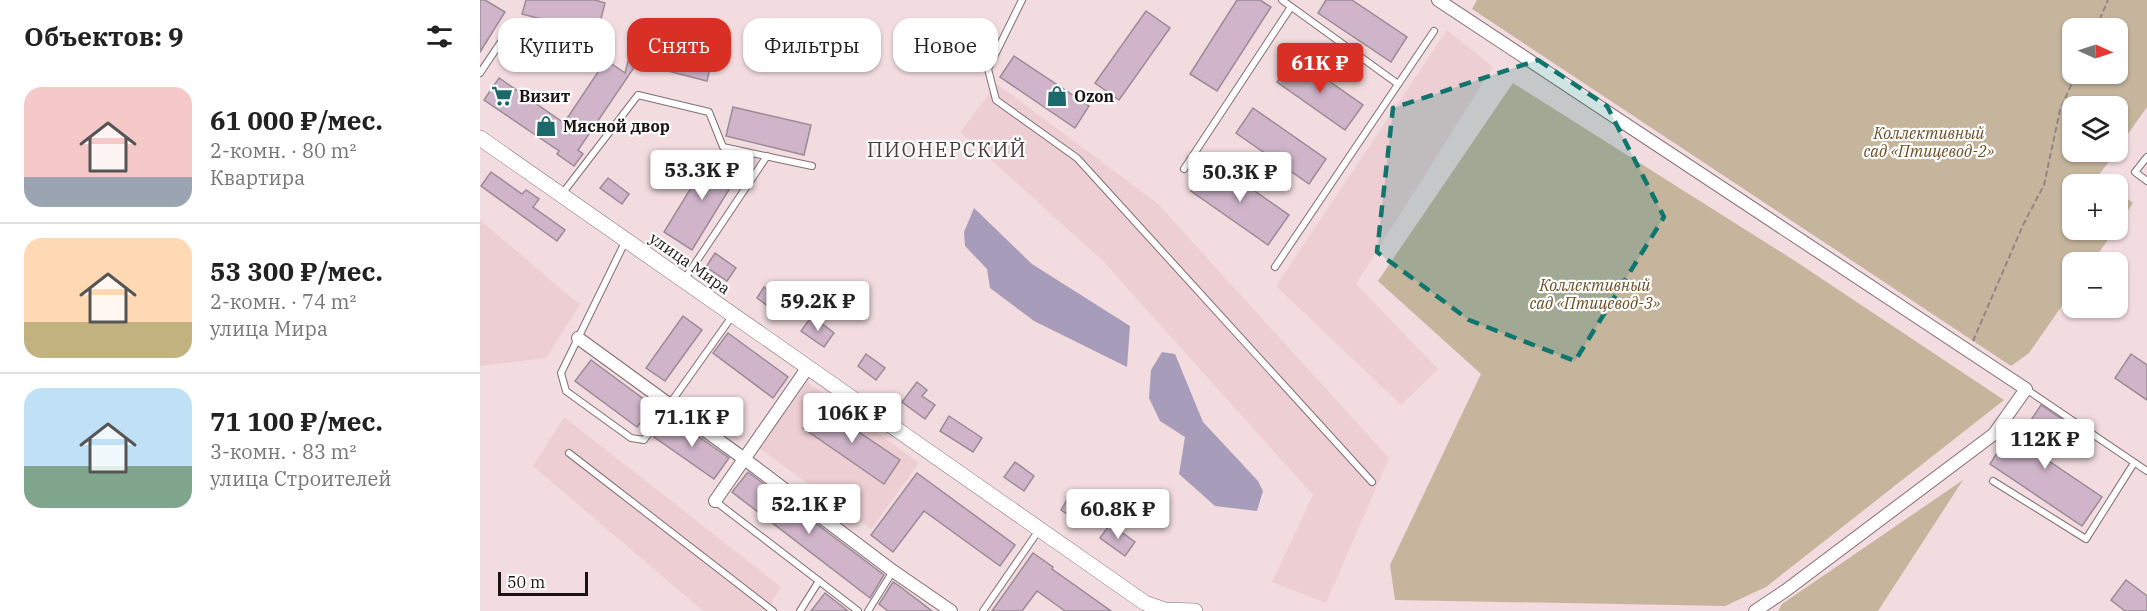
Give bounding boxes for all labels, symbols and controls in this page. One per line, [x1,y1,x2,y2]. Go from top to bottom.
chip: Купить [498,18,615,72]
chip: Снять [627,18,731,72]
chip: Фильтры [743,18,881,72]
chip: Новое [893,18,998,72]
north arrow [2062,18,2128,84]
map controls [2062,18,2128,318]
text: Объектов: 9 [24,19,184,53]
icon: filters [423,20,456,53]
pin: 61K ₽ [1278,43,1362,94]
text: 61K ₽ [1291,49,1349,76]
supermarket icon: Визит [490,84,514,108]
shop icon: Ozon [1045,84,1069,108]
place label: Визит [519,86,571,106]
place label: Ozon [1074,86,1114,106]
button: layers [2062,96,2128,162]
text: 61 000 ₽/мес. [210,103,383,137]
icon: home [72,111,144,183]
shop icon: Мясной двор [534,114,558,138]
place label: Мясной двор [563,116,670,136]
park label: Коллективный сад «Птицевод-2» [1864,123,1995,161]
district label: ПИОНЕРСКИЙ [867,136,1027,163]
text: 2-комн. · 80 m² [210,137,357,164]
pin: 53.3K ₽ [647,150,757,201]
pin: 50.3K ₽ [1185,152,1295,203]
text: 53.3K ₽ [664,156,740,183]
text: 50.3K ₽ [1202,158,1278,185]
text: Квартира [210,164,305,191]
button: + [2062,174,2128,240]
street label: улица Мира [646,228,735,298]
button: − [2062,252,2128,318]
text: 53 300 ₽/мес. [210,254,383,288]
icon: home [72,262,144,334]
park label: Коллективный сад «Птицевод-3» [1530,275,1661,313]
pin: 59.2K ₽ [763,281,873,332]
text: 59.2K ₽ [780,287,856,314]
text: 2-комн. · 74 m² [210,288,357,315]
text: улица Мира [210,315,328,342]
pin: 106K ₽ [803,393,901,444]
pin: 71.1K ₽ [637,397,747,448]
text: 106K ₽ [817,399,887,426]
text: 71.1K ₽ [654,403,730,430]
text: 71 100 ₽/мес. [210,404,383,438]
icon: home [72,412,144,484]
pin: 112K ₽ [1996,419,2094,470]
text: 112K ₽ [2010,425,2080,452]
text: 3-комн. · 83 m² [210,438,357,465]
text: улица Строителей [210,465,391,492]
pin: 52.1K ₽ [754,484,864,535]
pin: 60.8K ₽ [1063,489,1173,540]
text: 52.1K ₽ [771,490,847,517]
text: 60.8K ₽ [1080,495,1156,522]
scale bar [498,569,588,596]
text: 50 m [507,572,545,592]

